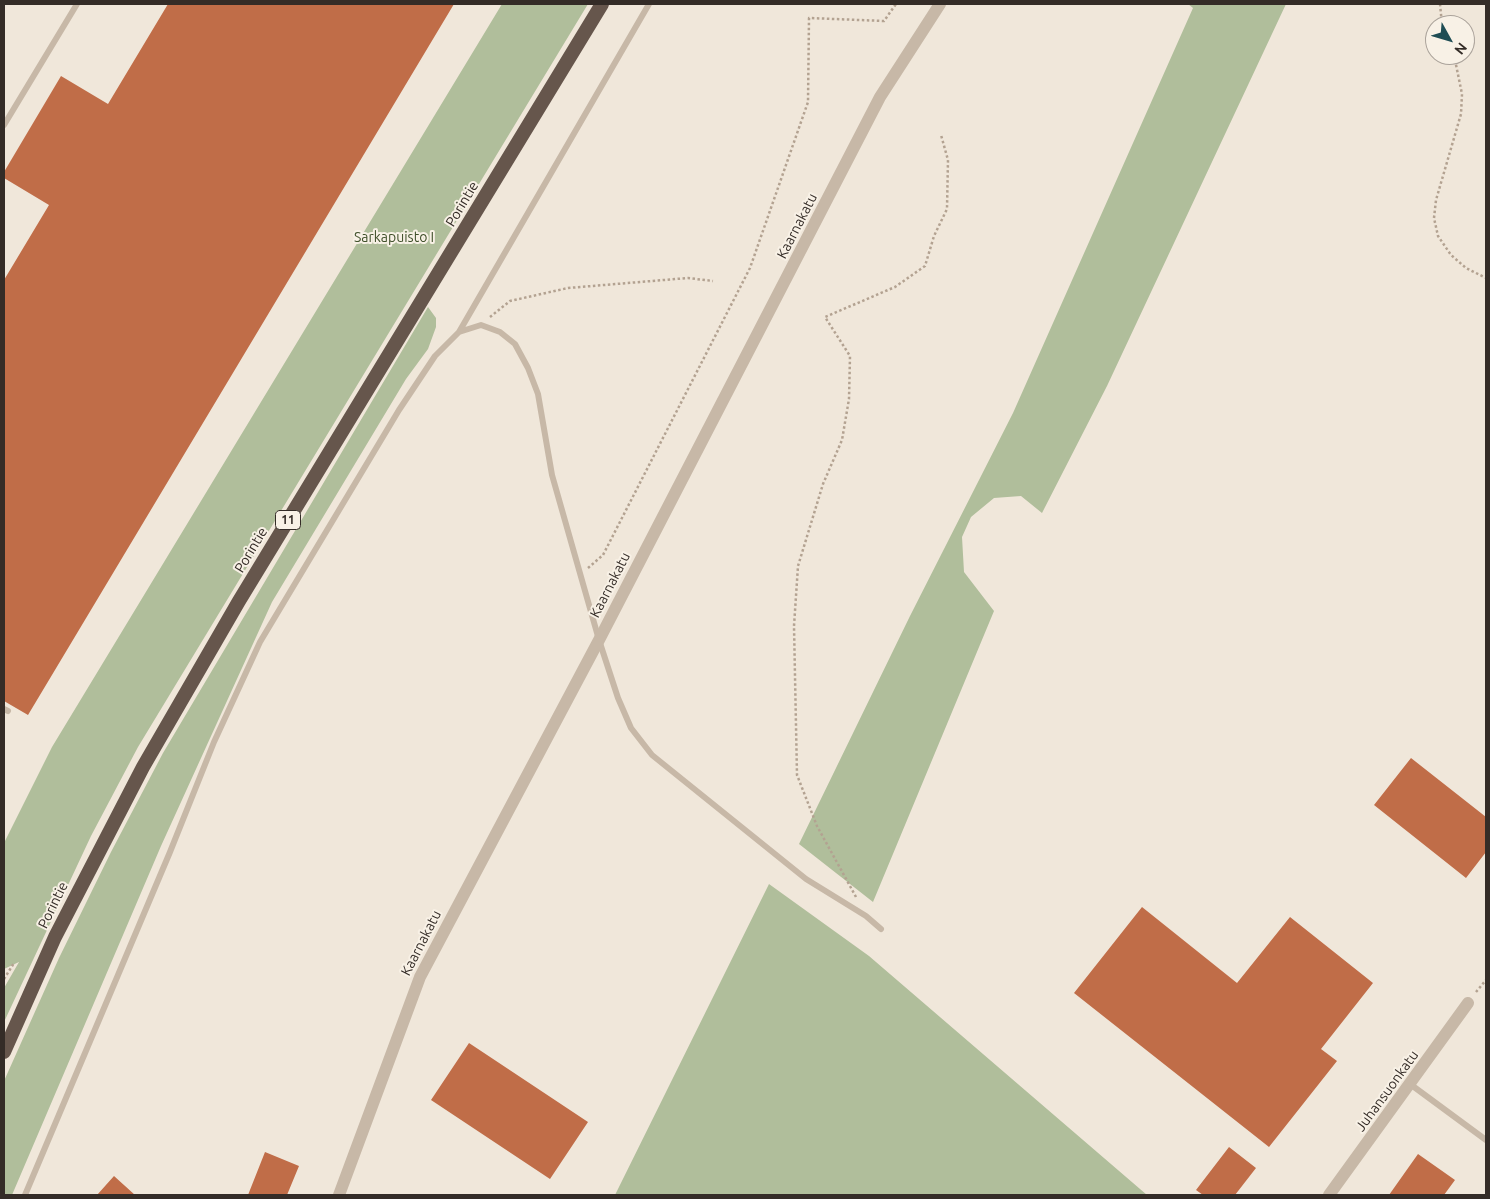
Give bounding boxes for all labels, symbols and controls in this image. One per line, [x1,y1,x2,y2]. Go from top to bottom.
north arrow [1425,15,1475,65]
text: N [1451,40,1470,58]
street label: Porintie [442,178,482,230]
street label: Kaarnakatu [773,190,821,262]
park label: Sarkapuisto I [354,229,434,245]
road number: 11 [276,510,300,530]
street label: Porintie [231,524,271,576]
street label: Kaarnakatu [586,549,634,621]
street label: Porintie [35,879,71,931]
street label: Kaarnakatu [397,907,445,979]
street label: Juhansuonkatu [1352,1047,1422,1135]

